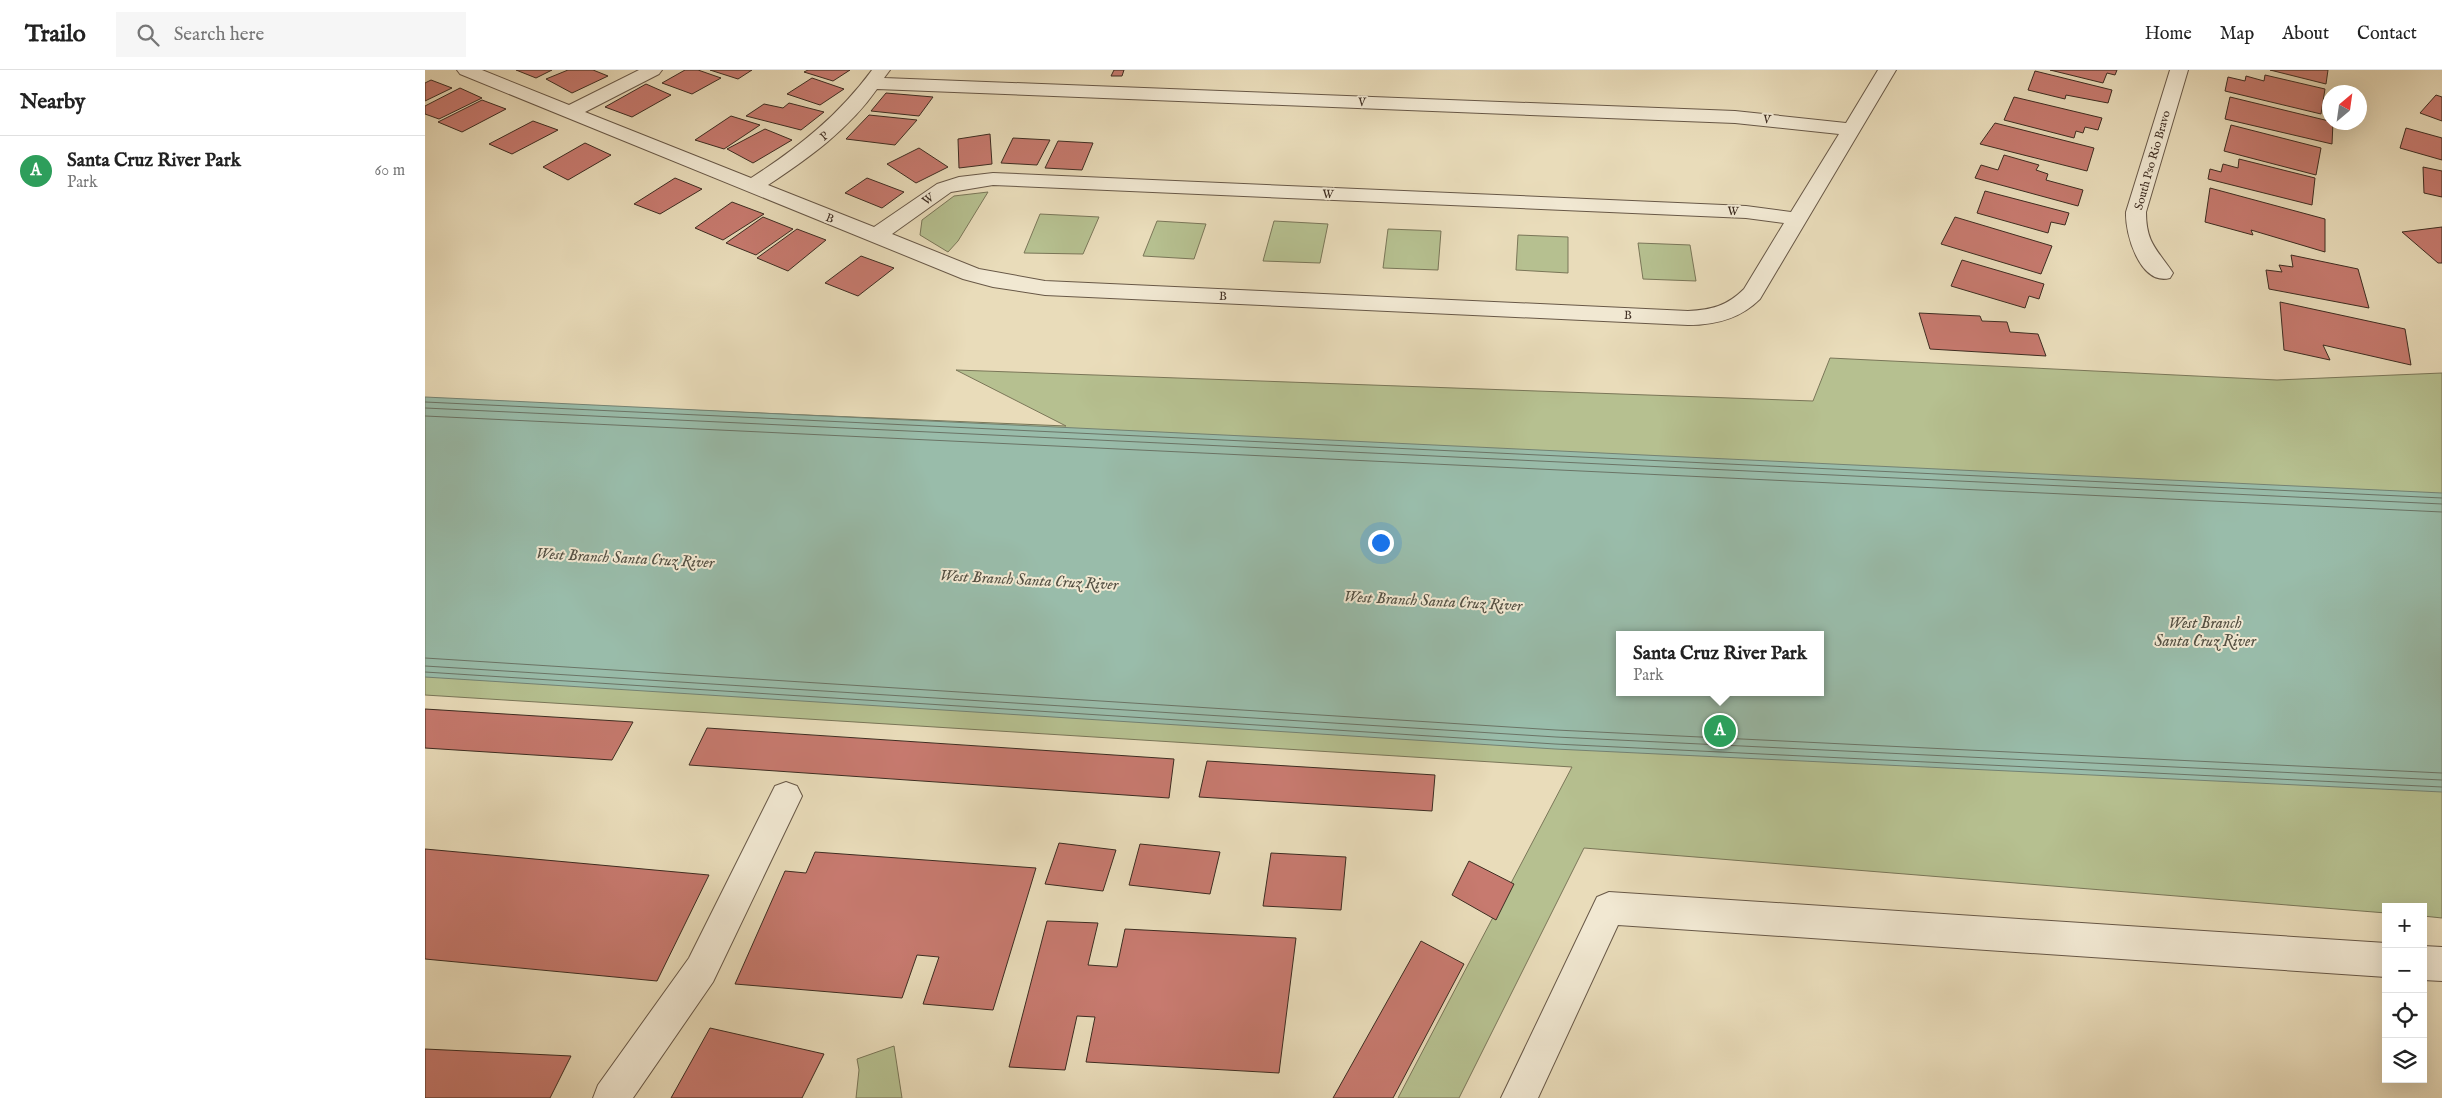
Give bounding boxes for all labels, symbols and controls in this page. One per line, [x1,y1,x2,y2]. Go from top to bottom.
search box [116,12,466,57]
text: Trailo [25,19,86,50]
icon: search [134,21,162,49]
text: Search here [174,23,264,47]
text: Home [2145,23,2192,46]
text: Map [2220,23,2254,46]
text: About [2282,23,2329,46]
text: Contact [2357,23,2417,46]
north arrow [2322,85,2367,130]
text: Nearby [20,89,85,116]
street label: V [1357,95,1367,110]
street label: South Pso Rio Bravo [2131,108,2174,211]
street label: V [1761,112,1773,127]
street label: P [817,128,832,144]
text: Santa Cruz River Park [67,149,241,173]
text: A [31,161,41,181]
text: 60 m [375,161,405,181]
text: Park [67,173,97,193]
street label: W [1322,187,1335,202]
street label: W [919,190,938,209]
street label: W [1727,204,1740,219]
street label: B [823,210,836,227]
street label: B [1219,289,1227,304]
street label: B [1624,308,1632,323]
your location [1368,530,1394,556]
water label: West Branch Santa Cruz River [535,544,716,574]
water label: West Branch Santa Cruz River [939,566,1120,596]
water label: West Branch Santa Cruz River [1343,587,1524,617]
water label: West Branch Santa Cruz River [2154,614,2257,652]
popup [1616,631,1824,696]
text: Santa Cruz River Park [1633,642,1807,666]
text: Park [1633,666,1664,686]
pin: A [1704,712,1736,750]
map controls [2382,903,2427,1083]
button: + [2382,903,2427,948]
button: − [2382,948,2427,993]
button: locate [2382,993,2427,1038]
button: layers [2382,1038,2427,1083]

